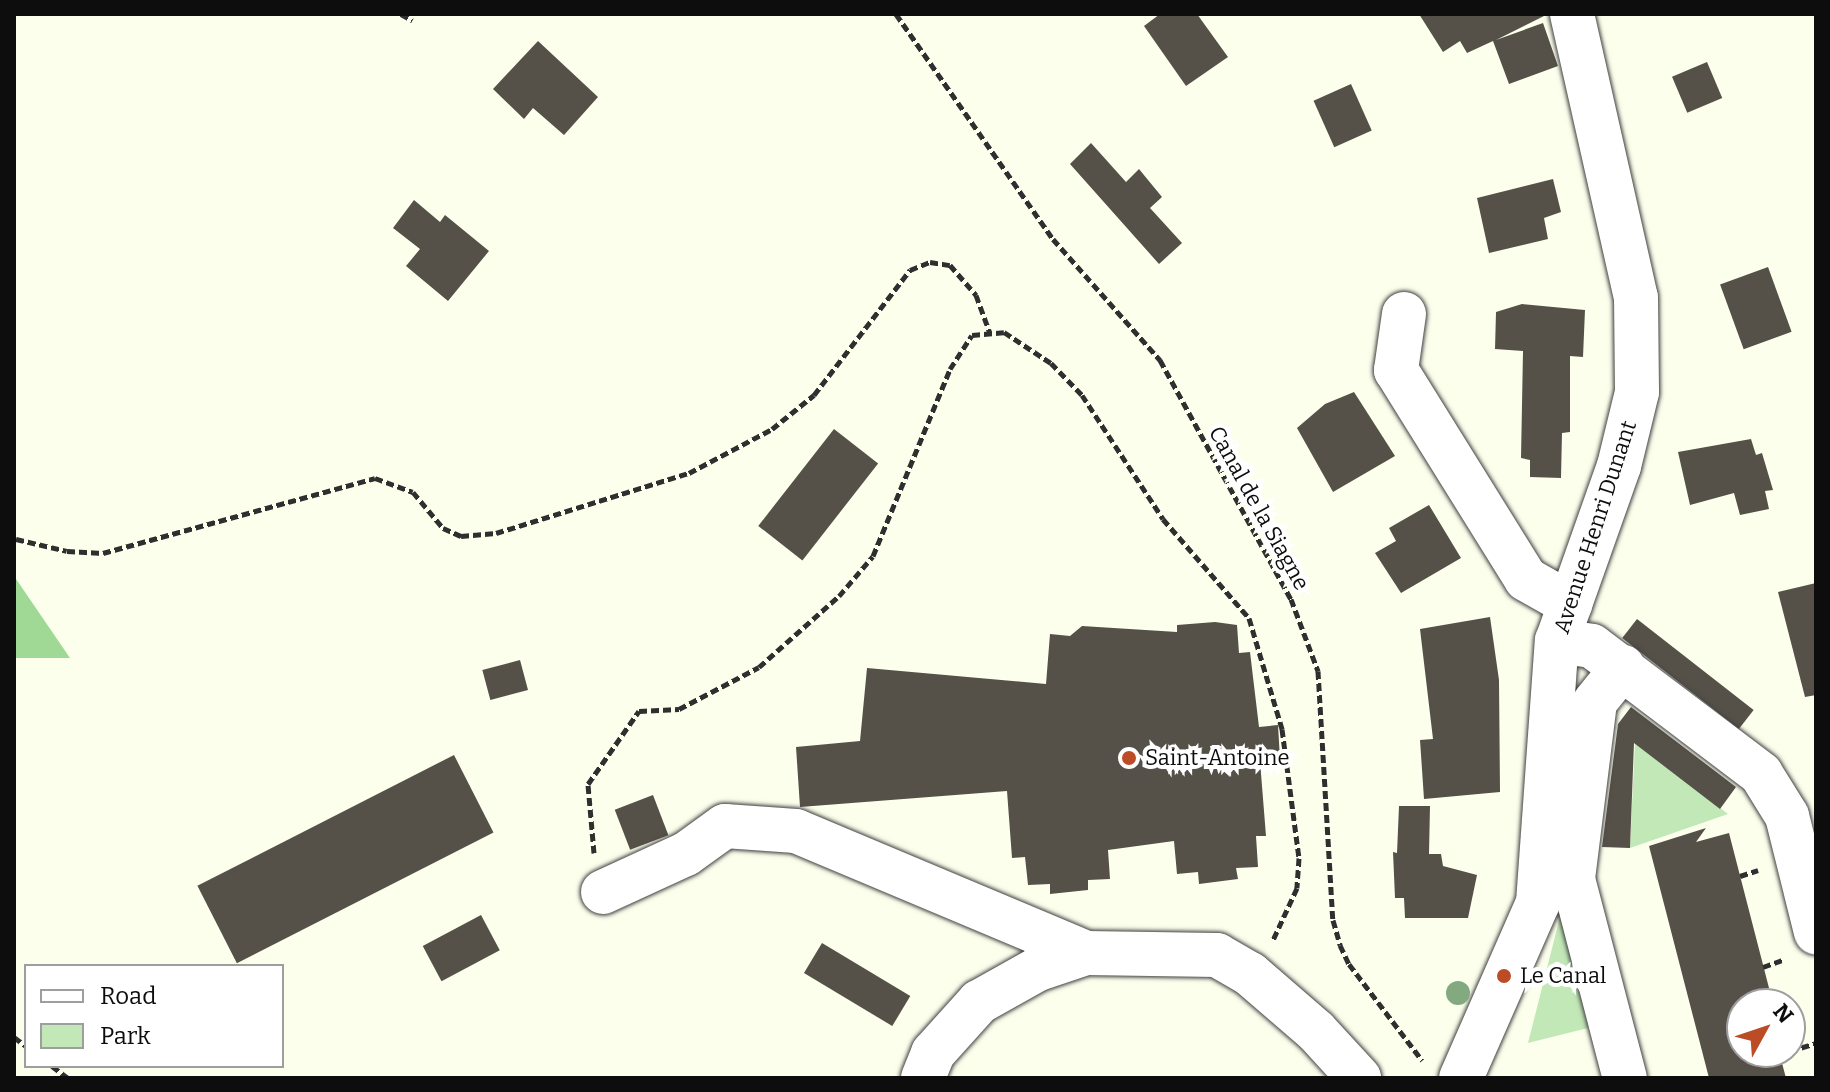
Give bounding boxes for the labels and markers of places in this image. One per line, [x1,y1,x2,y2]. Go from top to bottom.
place label: Saint-Antoine [1145,745,1290,771]
marker: Saint-Antoine [1120,749,1138,767]
place label: Le Canal [1520,963,1606,989]
marker: Le Canal [1495,967,1513,985]

